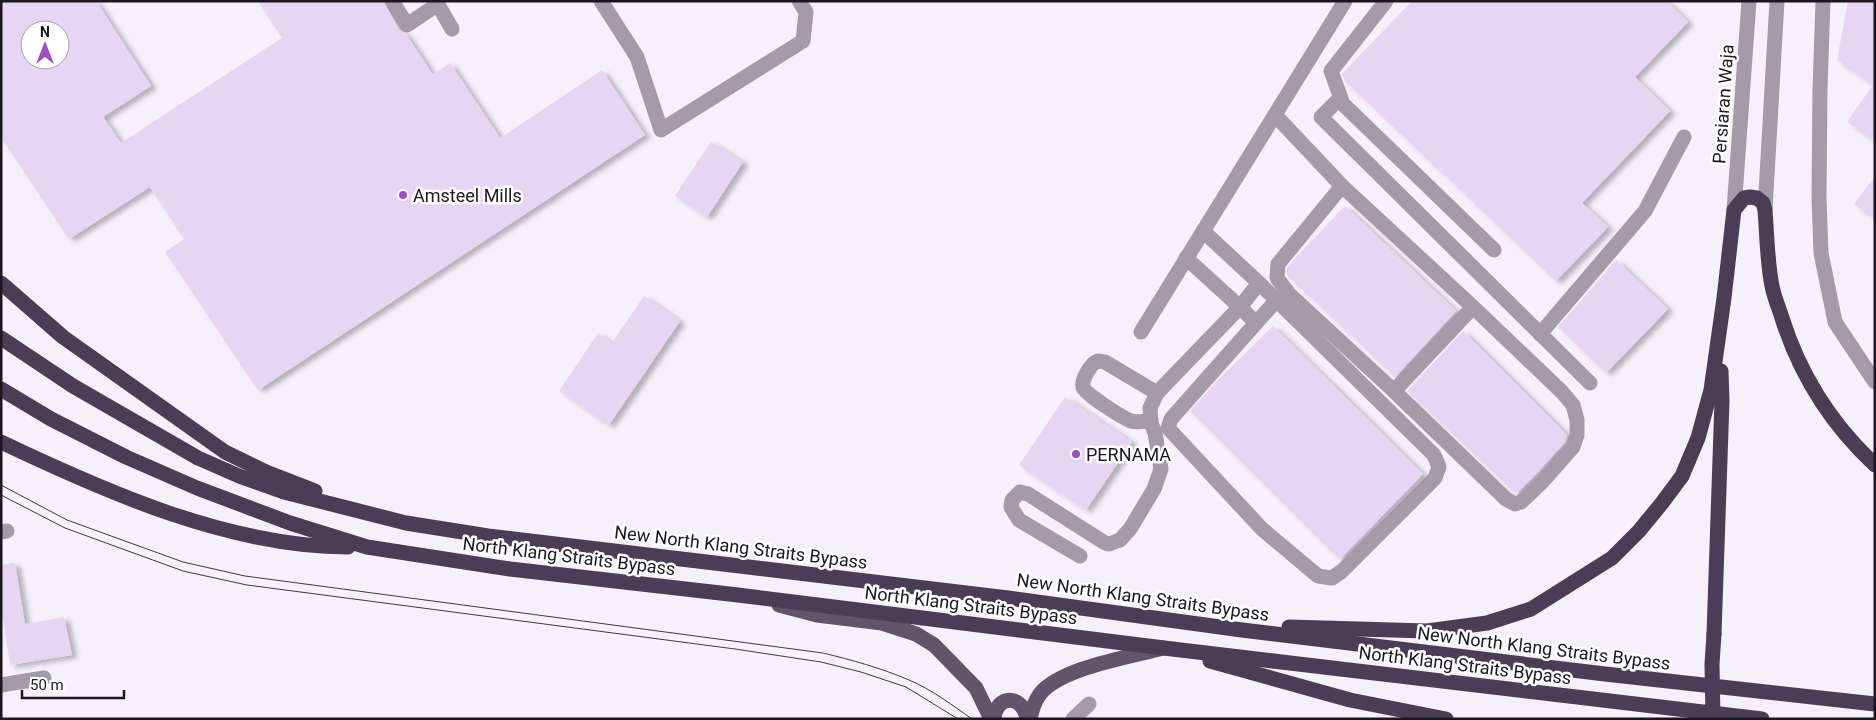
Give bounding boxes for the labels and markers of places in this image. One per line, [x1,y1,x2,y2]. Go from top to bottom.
place label: Amsteel Mills [413,185,522,206]
marker: Amsteel Mills [397,189,409,201]
place label: PERNAMA [1086,444,1171,465]
marker: PERNAMA [1070,448,1082,460]

